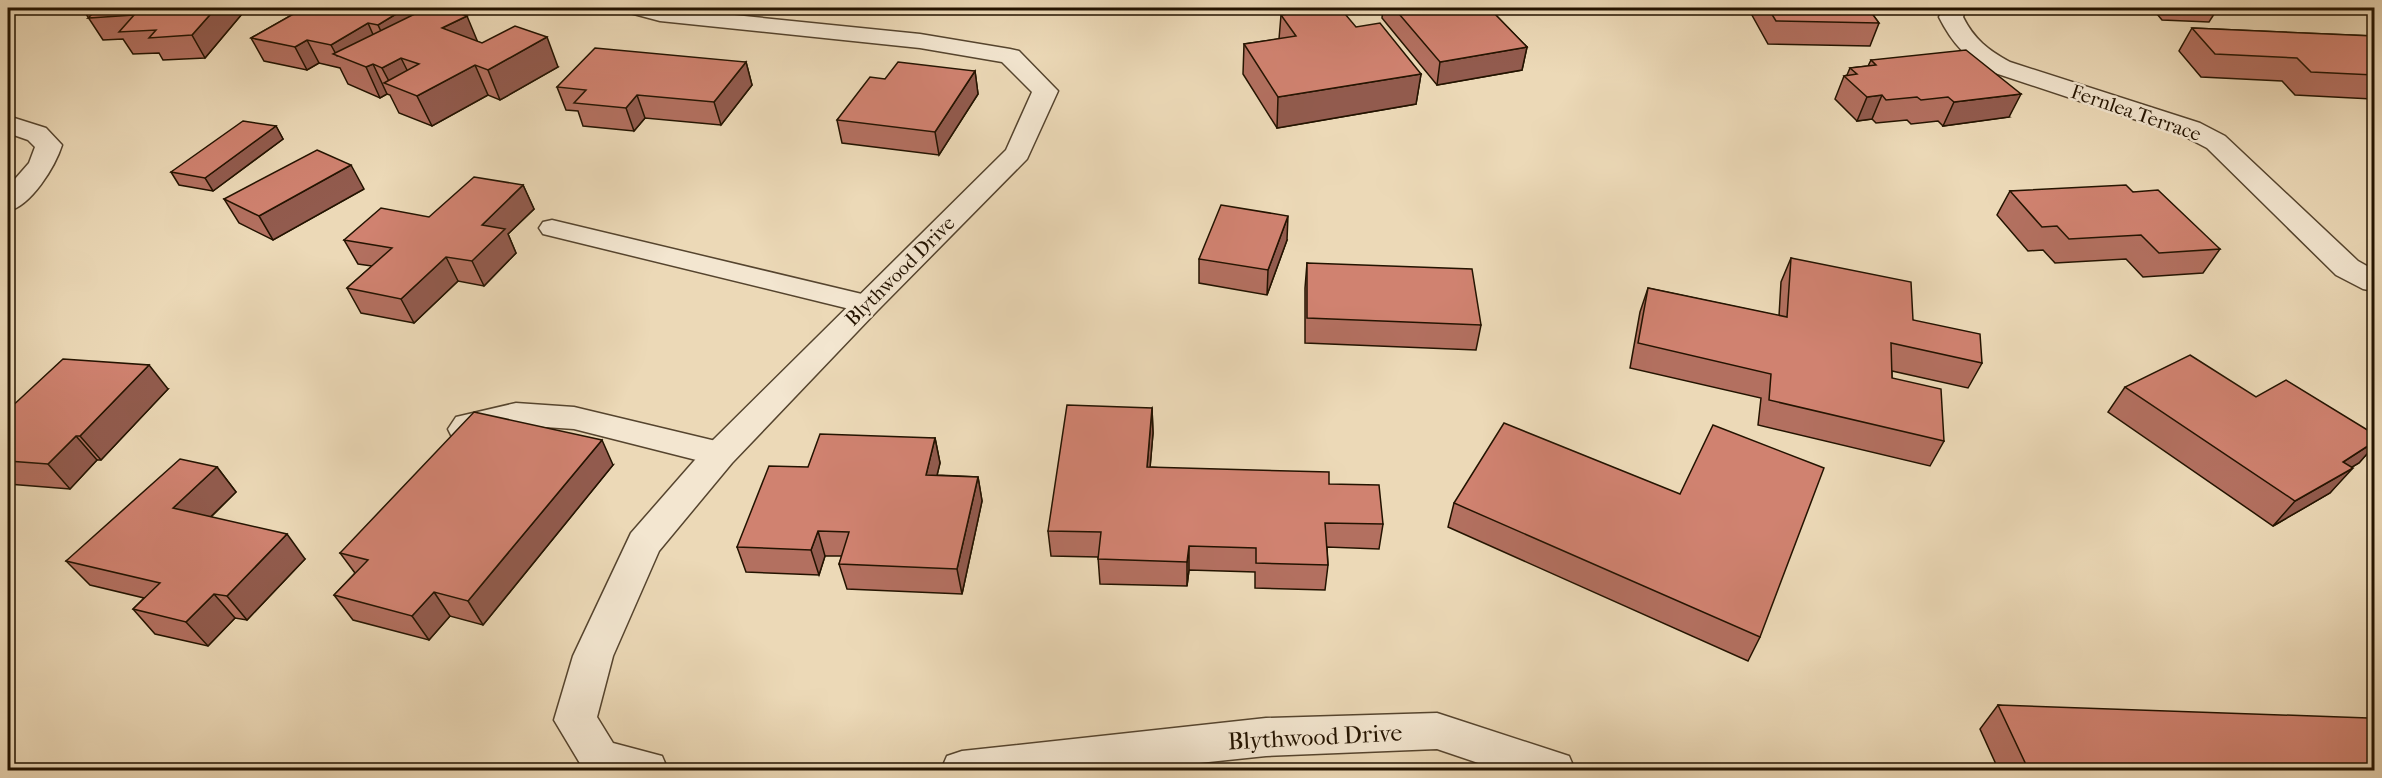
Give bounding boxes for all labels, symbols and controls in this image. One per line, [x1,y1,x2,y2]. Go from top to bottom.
street label: Fernlea Terrace [2068,80,2204,146]
street label: Blythwood Drive [840,211,960,331]
street label: Blythwood Drive [1227,718,1403,756]

